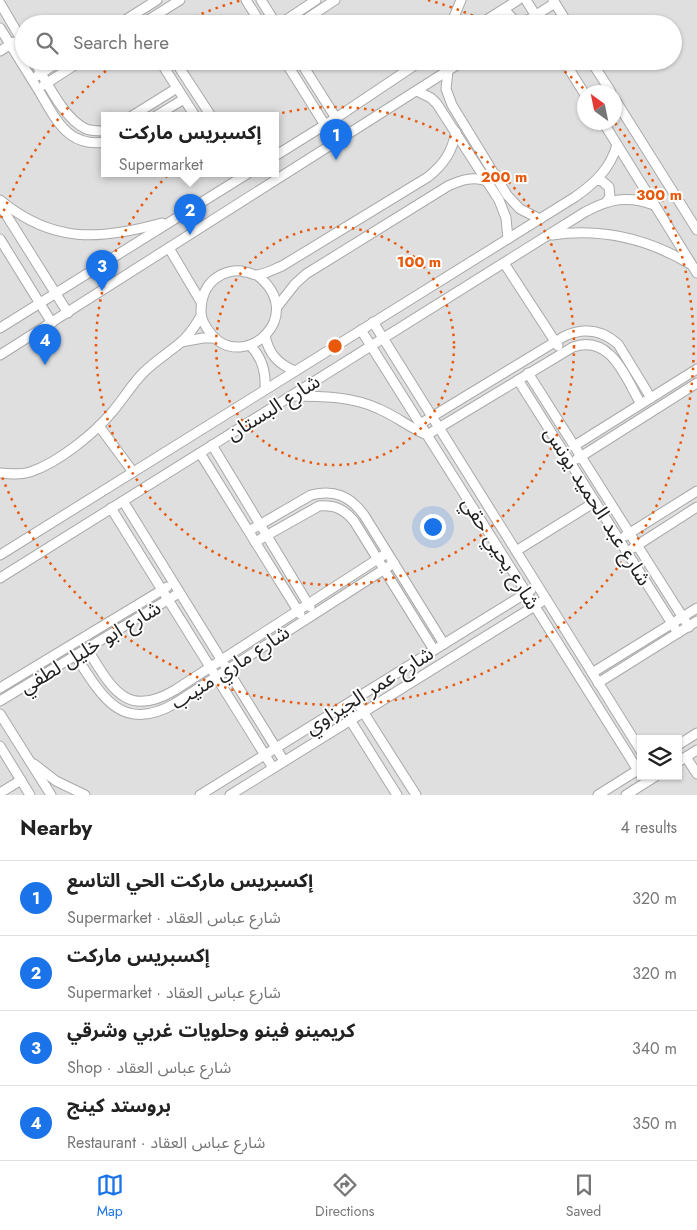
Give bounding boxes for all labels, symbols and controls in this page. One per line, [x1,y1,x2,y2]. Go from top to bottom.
search box [15,15,682,70]
icon: search [33,29,61,57]
text: Search here [73,29,169,56]
north arrow [577,85,622,130]
popup [101,112,279,177]
text: إكسبريس ماركت [119,119,261,146]
pin: 1 [320,119,352,160]
text: Supermarket [119,153,203,176]
text: 200 m [481,166,527,188]
text: 300 m [636,184,682,206]
pin: 2 [174,194,206,235]
pin: 3 [86,250,118,291]
text: 100 m [397,251,441,273]
pin: 4 [29,324,61,365]
centre of rings [326,337,344,355]
street label: شارع البستان [221,367,326,448]
street label: شارع عبد الحميد يونس [537,421,658,592]
street label: شارع يحيي حقي [454,491,547,616]
your location [420,514,446,540]
street label: شارع ابو خليل لطفي [14,594,167,702]
street label: شارع ماري منيب [165,618,296,717]
street label: شارع عمر الجيزاوي [299,639,440,742]
map controls [637,735,682,780]
button: layers [637,735,682,780]
text: Nearby [20,813,92,843]
text: 4 results [621,816,677,839]
text: إكسبريس ماركت الحي التاسع [67,867,313,894]
text: 1 [32,887,40,910]
text: 320 m [632,887,677,910]
text: Supermarket · شارع عباس العقاد [67,906,281,929]
text: إكسبريس ماركت [67,942,210,969]
text: 2 [31,962,41,985]
text: 320 m [632,962,677,985]
text: Supermarket · شارع عباس العقاد [67,981,281,1004]
text: كريمينو فينو وحلويات غربي وشرقي [67,1017,355,1044]
text: 3 [31,1037,41,1060]
text: 340 m [632,1037,677,1060]
text: Shop · شارع عباس العقاد [67,1056,231,1079]
text: بروستد كينج [67,1092,171,1119]
text: 4 [30,1112,42,1135]
text: 350 m [632,1112,677,1135]
text: Restaurant · شارع عباس العقاد [67,1131,265,1154]
tab: Map [96,1171,124,1221]
tab: Directions [315,1171,374,1221]
tab: Saved [566,1171,601,1221]

